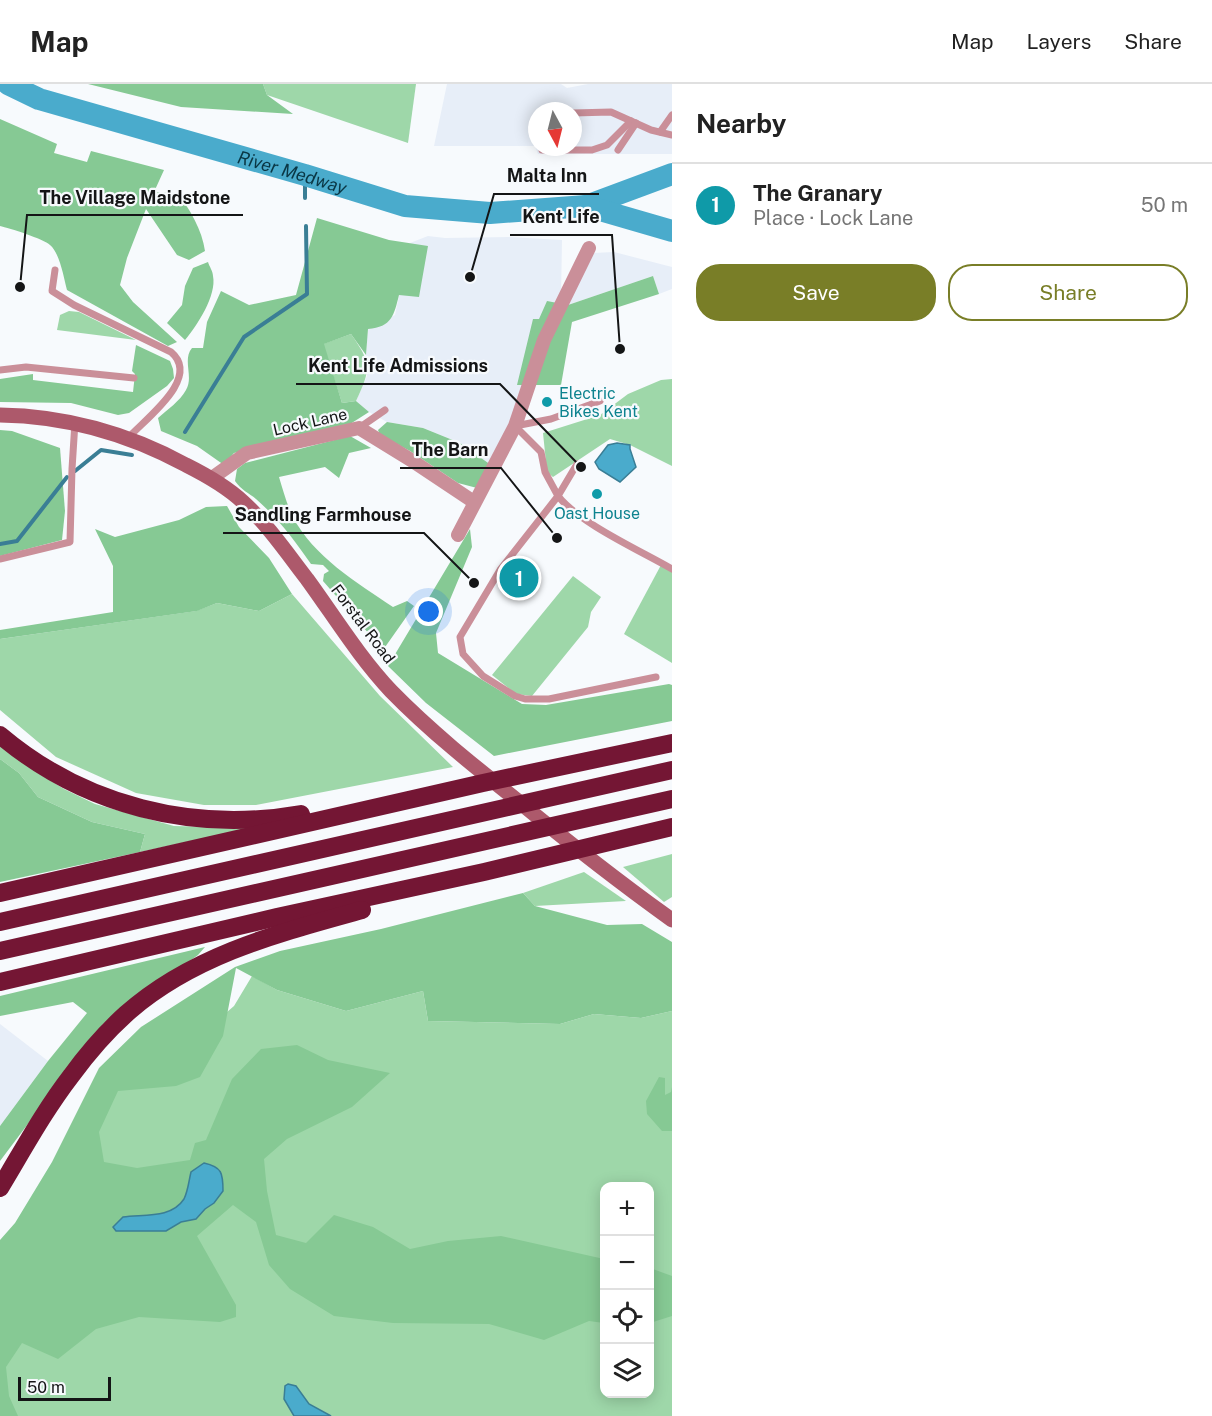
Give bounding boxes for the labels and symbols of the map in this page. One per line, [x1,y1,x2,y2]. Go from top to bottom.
north arrow [528,102,582,156]
water label: River Medway [235,146,350,198]
callout: Malta Inn [494,158,599,194]
text: Malta Inn [507,165,587,186]
callout: The Village Maidstone [27,179,243,215]
text: The Village Maidstone [40,187,231,208]
callout: Kent Life [510,199,612,235]
text: Kent Life [522,206,600,227]
callout: Kent Life Admissions [296,348,500,384]
text: Kent Life Admissions [308,355,488,376]
place label: Electric Bikes Kent [559,384,638,421]
marker: Electric Bikes Kent [540,395,554,409]
street label: Lock Lane [271,404,349,440]
callout: The Barn [400,432,501,468]
text: The Barn [412,439,488,460]
marker: Oast House [590,487,604,501]
callout: Sandling Farmhouse [223,497,424,533]
text: Sandling Farmhouse [234,504,412,525]
place label: Oast House [554,504,640,523]
pin: 1 [500,556,538,600]
street label: Forstal Road [327,581,399,667]
your location [414,597,443,626]
scale bar [18,1374,111,1402]

